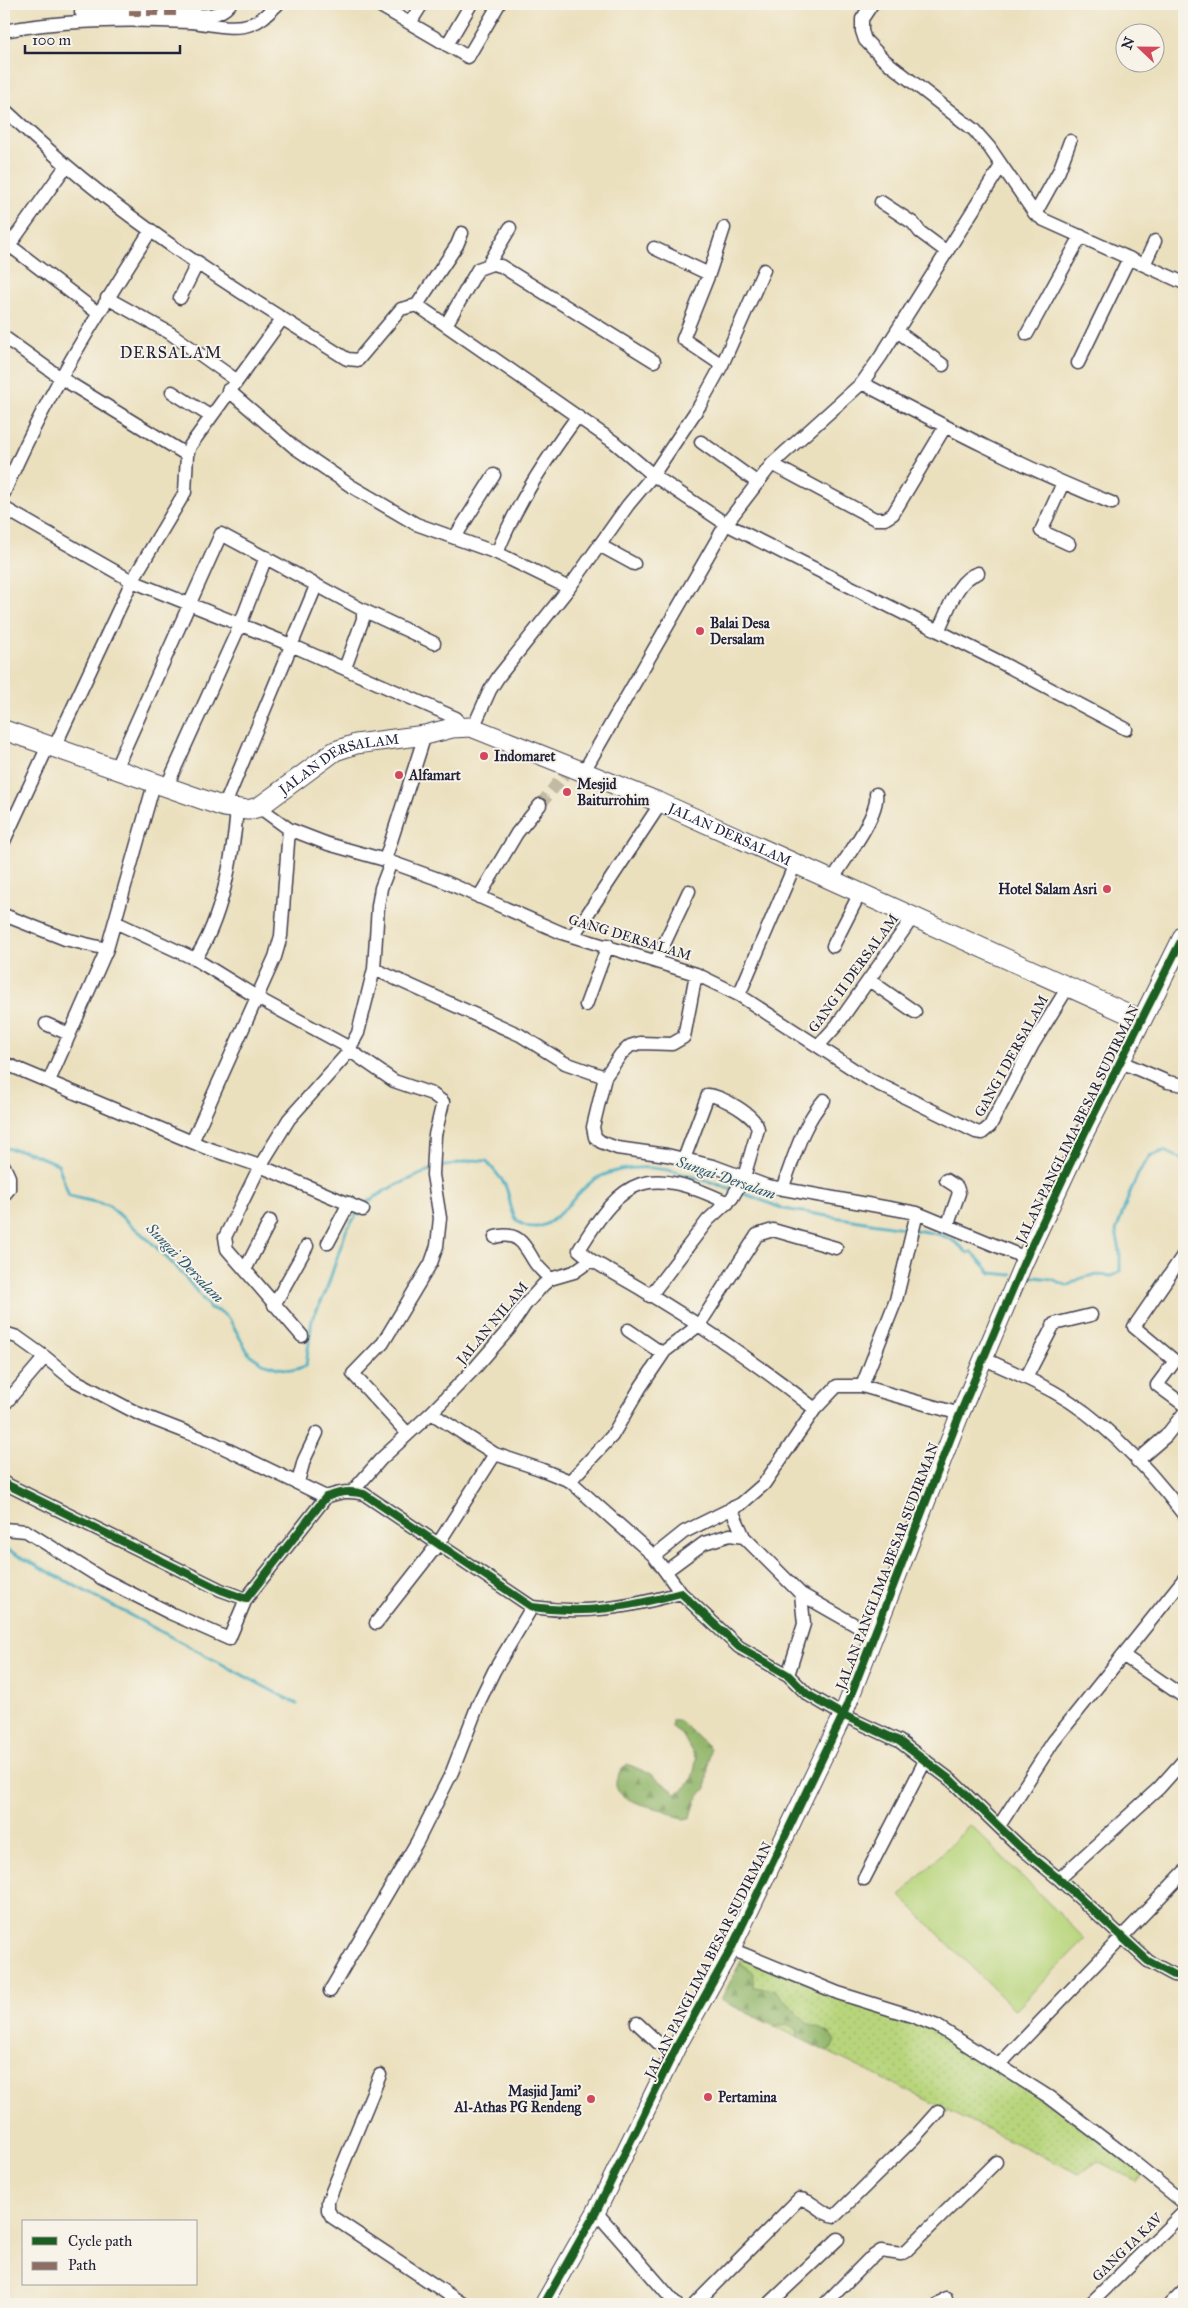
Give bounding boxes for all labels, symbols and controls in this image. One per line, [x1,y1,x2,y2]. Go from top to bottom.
scale bar [25,22,180,54]
north arrow [1116,22,1166,72]
text: 100 m [32,31,72,49]
text: N [1118,35,1139,52]
district label: DERSALAM [120,343,222,362]
place label: Balai Desa Dersalam [710,615,771,648]
marker: Balai Desa Dersalam [694,625,706,637]
street label: JALAN DERSALAM [274,730,400,800]
place label: Indomaret [494,748,555,765]
marker: Indomaret [478,750,490,762]
place label: Alfamart [408,767,461,784]
marker: Alfamart [393,769,405,781]
place label: Mesjid Baiturrohim [577,776,650,809]
marker: Mesjid Baiturrohim [561,786,573,798]
street label: JALAN DERSALAM [663,799,794,870]
place label: Hotel Salam Asri [998,881,1097,898]
marker: Hotel Salam Asri [1101,883,1113,895]
street label: GANG DERSALAM [566,911,693,964]
street label: GANG II DERSALAM [805,911,902,1036]
street label: GANG I DERSALAM [971,992,1052,1120]
street label: JALAN PANGLIMA BESAR SUDIRMAN [1011,1002,1144,1249]
water label: Sungai Dersalam [673,1152,778,1203]
water label: Sungai Dersalam [142,1219,227,1307]
street label: JALAN NILAM [452,1279,533,1370]
street label: JALAN PANGLIMA BESAR SUDIRMAN [832,1440,944,1694]
street label: JALAN PANGLIMA BESAR SUDIRMAN [640,1839,777,2084]
place label: Masjid Jami' Al-Athas PG Rendeng [454,2083,582,2117]
place label: Pertamina [718,2089,778,2106]
marker: Pertamina [702,2091,714,2103]
marker: Masjid Jami' Al-Athas PG Rendeng [585,2093,597,2105]
street label: GANG IA KAV [1089,2209,1167,2285]
legend [22,2220,198,2286]
text: Cycle path [68,2232,133,2250]
text: Path [68,2256,97,2274]

